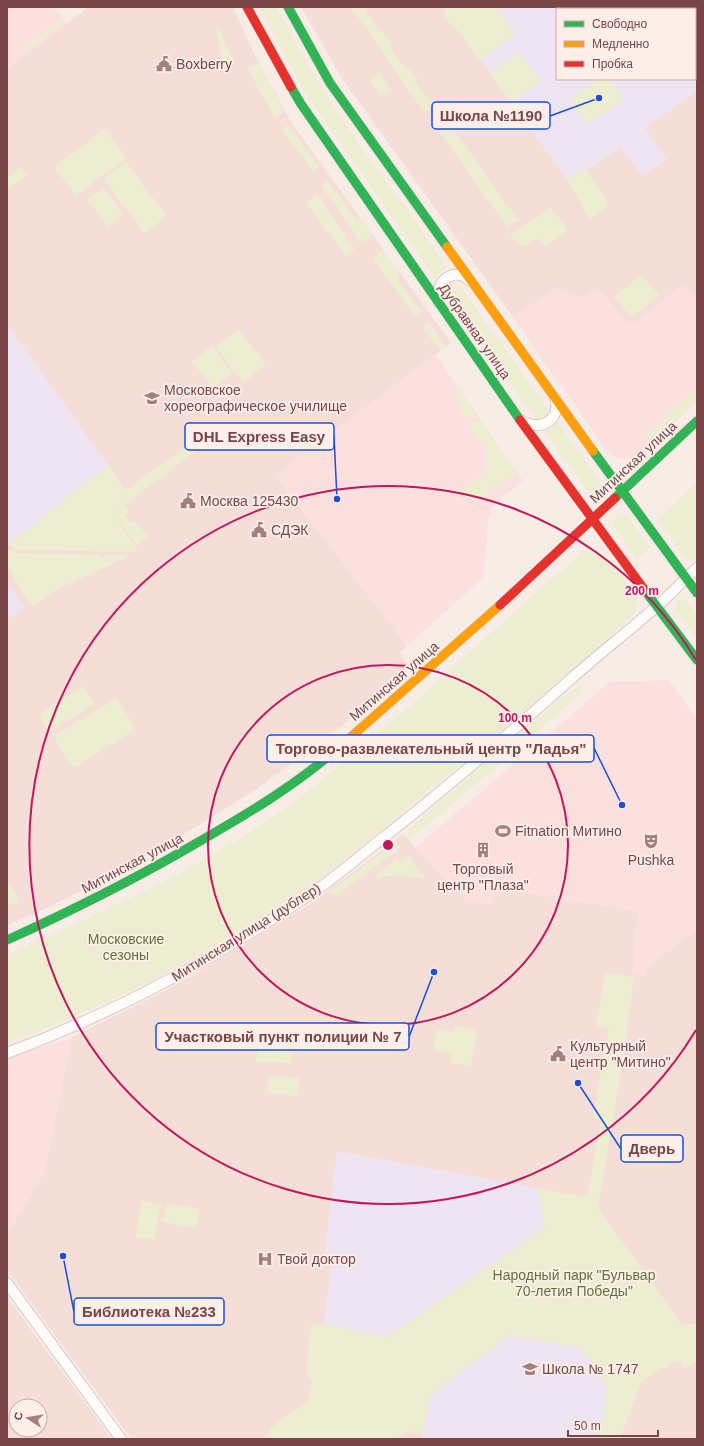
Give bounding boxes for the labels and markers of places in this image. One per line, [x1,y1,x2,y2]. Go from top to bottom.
public building icon: Boxberry [155,55,173,73]
place label: Boxberry [176,56,232,72]
callout: Школа №1190 [432,102,550,129]
place label: Московское хореографическое училище [164,382,347,414]
school or university icon: Московское хореографическое училище [143,389,161,407]
callout: DHL Express Easy [185,423,334,450]
public building icon: Москва 125430 [179,492,197,510]
place label: Москва 125430 [200,493,299,509]
public building icon: СДЭК [250,521,268,539]
place label: СДЭК [271,522,309,538]
callout: Торгово-развлекательный центр "Ладья" [267,735,594,762]
sports icon: Fitnation Митино [494,822,512,840]
place label: Fitnation Митино [515,823,622,839]
theatre icon: Pushka [642,832,660,850]
centre of rings [381,838,395,852]
building icon: Торговый центр "Плаза" [474,841,492,859]
place label: Pushka [628,852,675,868]
place label: Торговый центр "Плаза" [437,861,529,893]
callout: Участковый пункт полиции № 7 [156,1023,409,1050]
place label: Культурный центр "Митино" [570,1038,671,1070]
public building icon: Культурный центр "Митино" [549,1045,567,1063]
callout: Дверь [621,1135,683,1162]
hospital icon: Твой доктор [256,1250,274,1268]
place label: Твой доктор [277,1251,356,1267]
callout: Библиотека №233 [74,1298,224,1325]
school or university icon: Школа № 1747 [521,1360,539,1378]
place label: Школа № 1747 [542,1361,639,1377]

